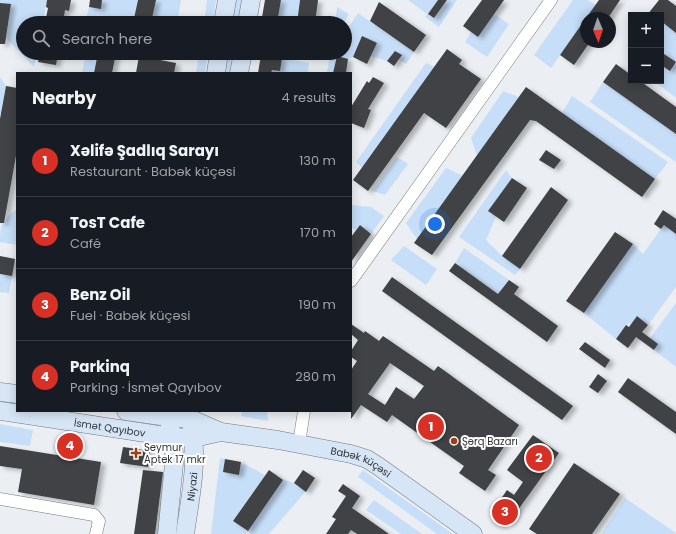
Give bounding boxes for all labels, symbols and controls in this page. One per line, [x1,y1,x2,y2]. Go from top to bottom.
north arrow [580,12,616,48]
map controls [628,12,664,84]
button: + [628,12,664,48]
search box [16,16,352,60]
icon: search [30,27,52,49]
text: Search here [62,28,152,49]
button: − [628,48,664,84]
text: Nearby [32,86,96,110]
text: 4 results [282,88,336,107]
text: Xəlifə Şadlıq Sarayı [70,140,219,161]
text: 1 [43,151,47,170]
text: 130 m [299,151,336,170]
text: Restaurant · Babək küçəsi [70,162,236,181]
text: TosT Cafe [70,212,145,233]
your location [425,214,445,234]
text: 2 [41,223,49,242]
text: 170 m [300,223,336,242]
text: Café [70,234,101,253]
text: Benz Oil [70,284,131,305]
text: 3 [41,295,49,314]
text: 190 m [299,295,336,314]
text: Fuel · Babək küçəsi [70,306,191,325]
text: Parkinq [70,356,130,377]
text: 4 [41,367,49,386]
text: 280 m [295,367,336,386]
text: Parking · İsmət Qayıbov [70,378,221,397]
pin: 1 [418,412,444,442]
street label: İsmət Qayıbov [73,415,147,440]
pin: 4 [57,431,83,461]
place label: Şərq Bazarı [462,434,518,449]
marker: Şərq Bazarı [449,436,459,446]
place label: Seymur Aptek 17 mkr [144,440,206,467]
street label: Babək küçəsi [329,443,394,481]
pin: 2 [526,443,552,473]
marker: Seymur Aptek 17 mkr [131,448,141,458]
street label: Niyazi [183,472,201,502]
pin: 3 [492,497,518,527]

